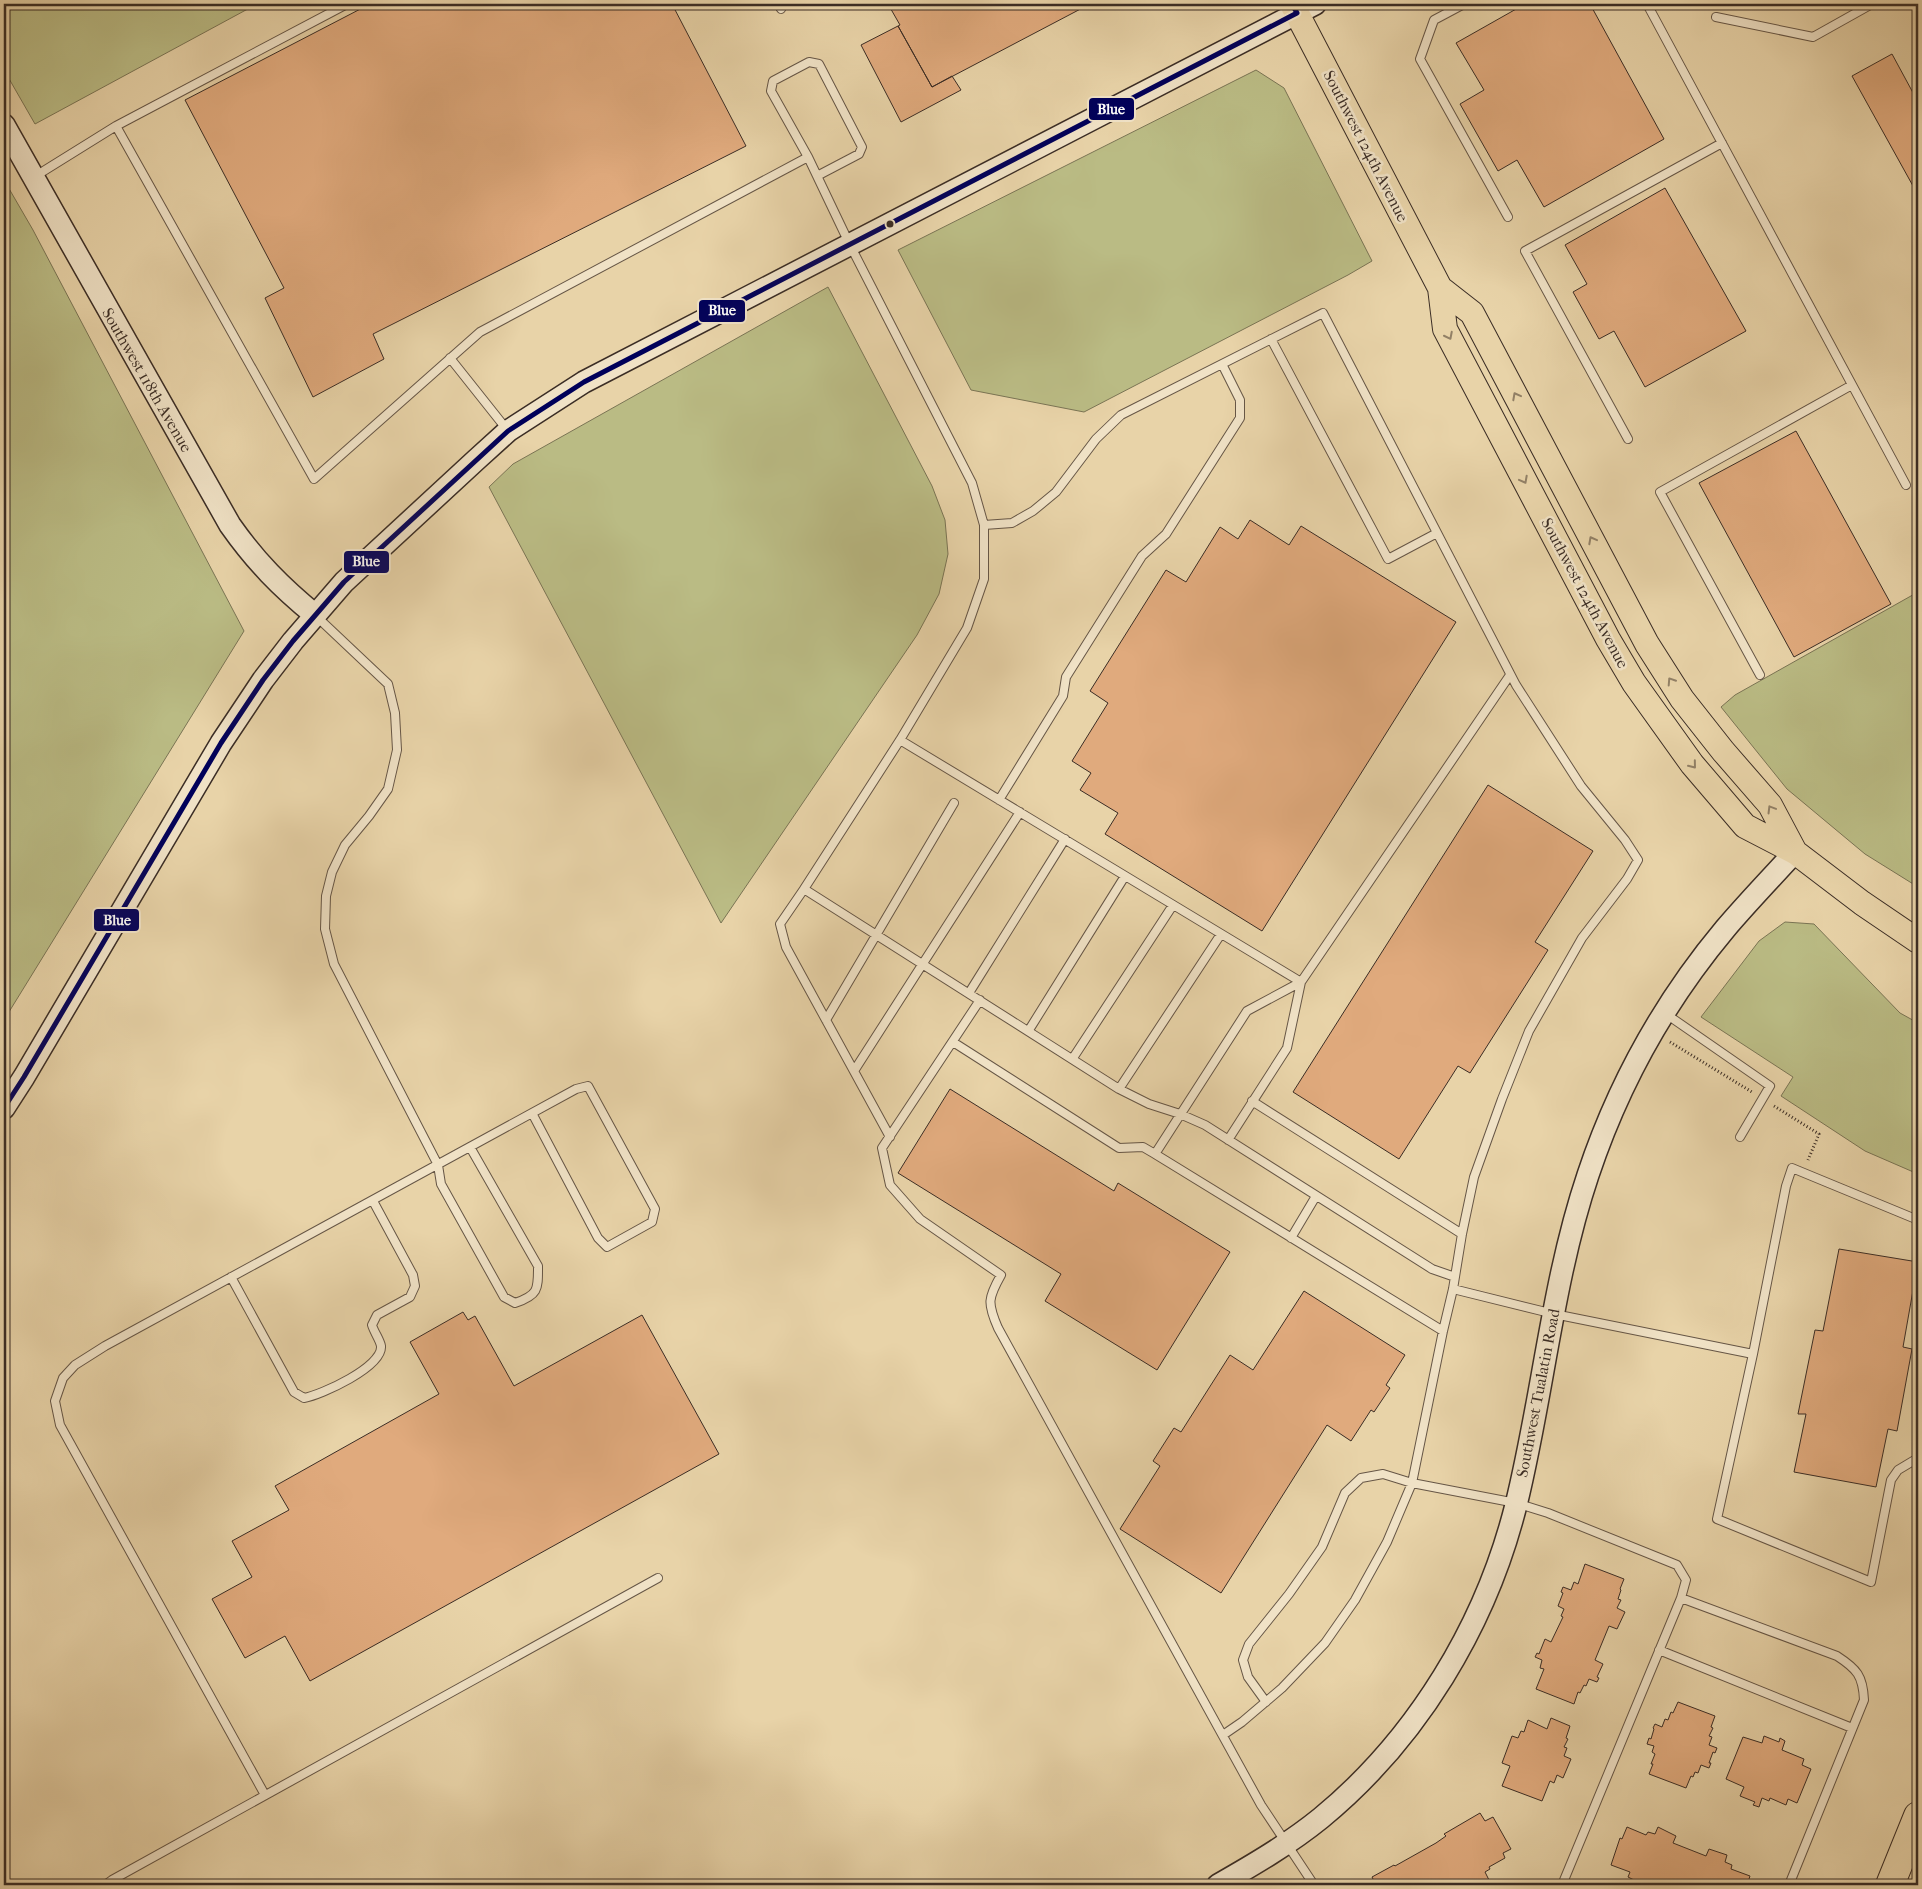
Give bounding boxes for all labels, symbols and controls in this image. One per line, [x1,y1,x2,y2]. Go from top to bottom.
street label: Southwest 124th Avenue [1320,67,1412,225]
line badge: Blue [1088,97,1135,121]
text: Blue [1097,101,1125,118]
unlabelled marker [885,219,895,229]
line badge: Blue [698,299,746,323]
text: Blue [708,302,736,319]
street label: Southwest 118th Avenue [98,304,196,456]
one-way arrow [1443,331,1453,340]
one-way arrow [1512,392,1522,401]
one-way arrow [1518,475,1528,484]
street label: Southwest 124th Avenue [1537,515,1633,671]
one-way arrow [1588,536,1598,545]
line badge: Blue [343,550,390,574]
text: Blue [352,553,380,570]
one-way arrow [1668,678,1677,687]
one-way arrow [1688,759,1696,768]
one-way arrow [1768,805,1778,814]
line badge: Blue [93,908,140,932]
text: Blue [103,912,131,929]
street label: Southwest Tualatin Road [1512,1307,1564,1479]

